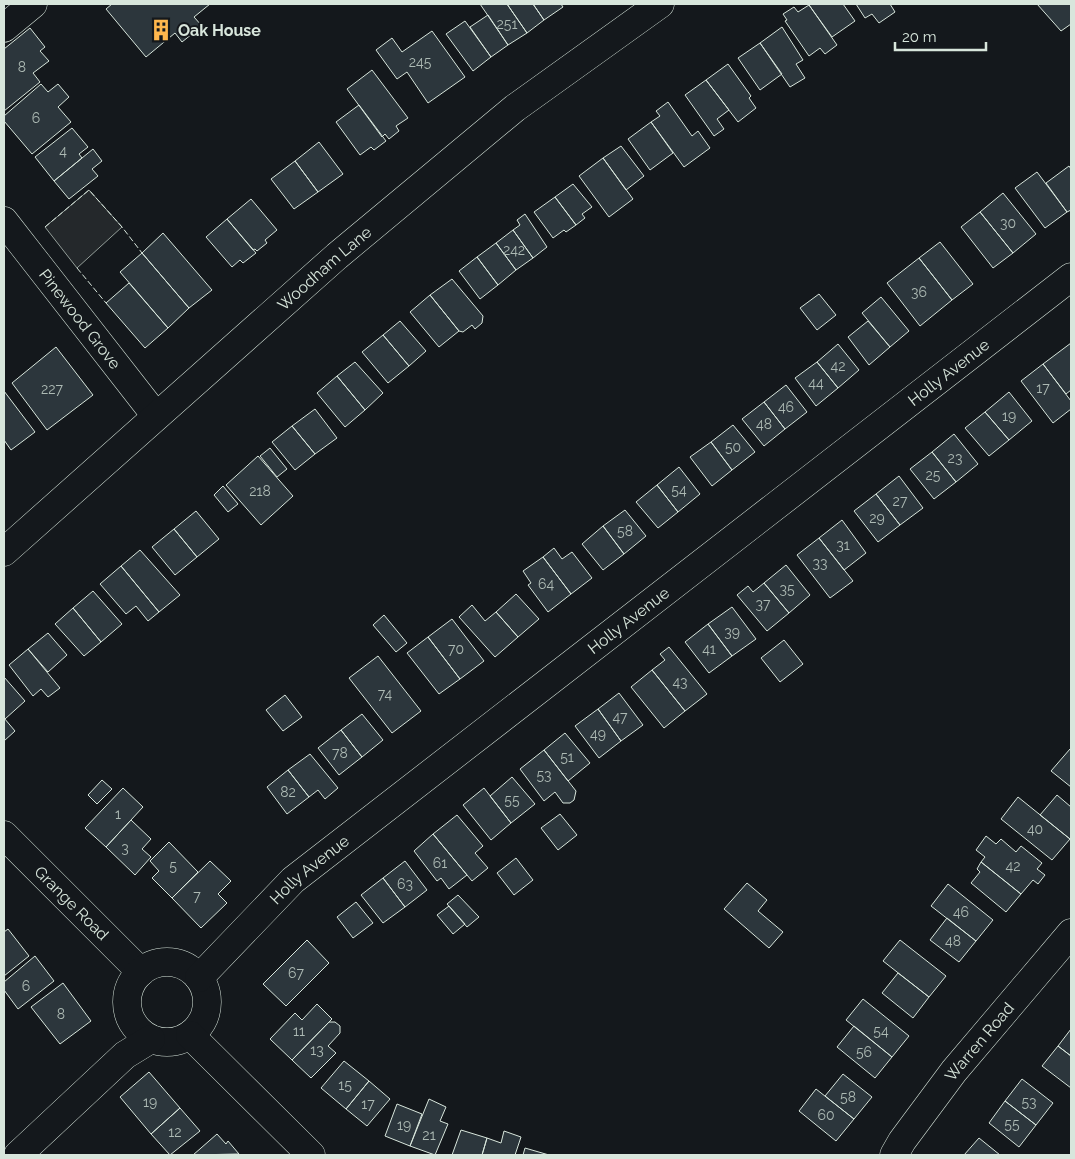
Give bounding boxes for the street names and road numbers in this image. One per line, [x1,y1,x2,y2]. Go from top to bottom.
street label: Woodham Lane [273,222,375,314]
street label: Pinewood Grove [35,265,125,373]
street label: Holly Avenue [904,335,993,409]
street label: Holly Avenue [584,583,673,658]
street label: Holly Avenue [266,831,353,908]
street label: Grange Road [31,862,113,944]
street label: Warren Road [941,998,1018,1084]

